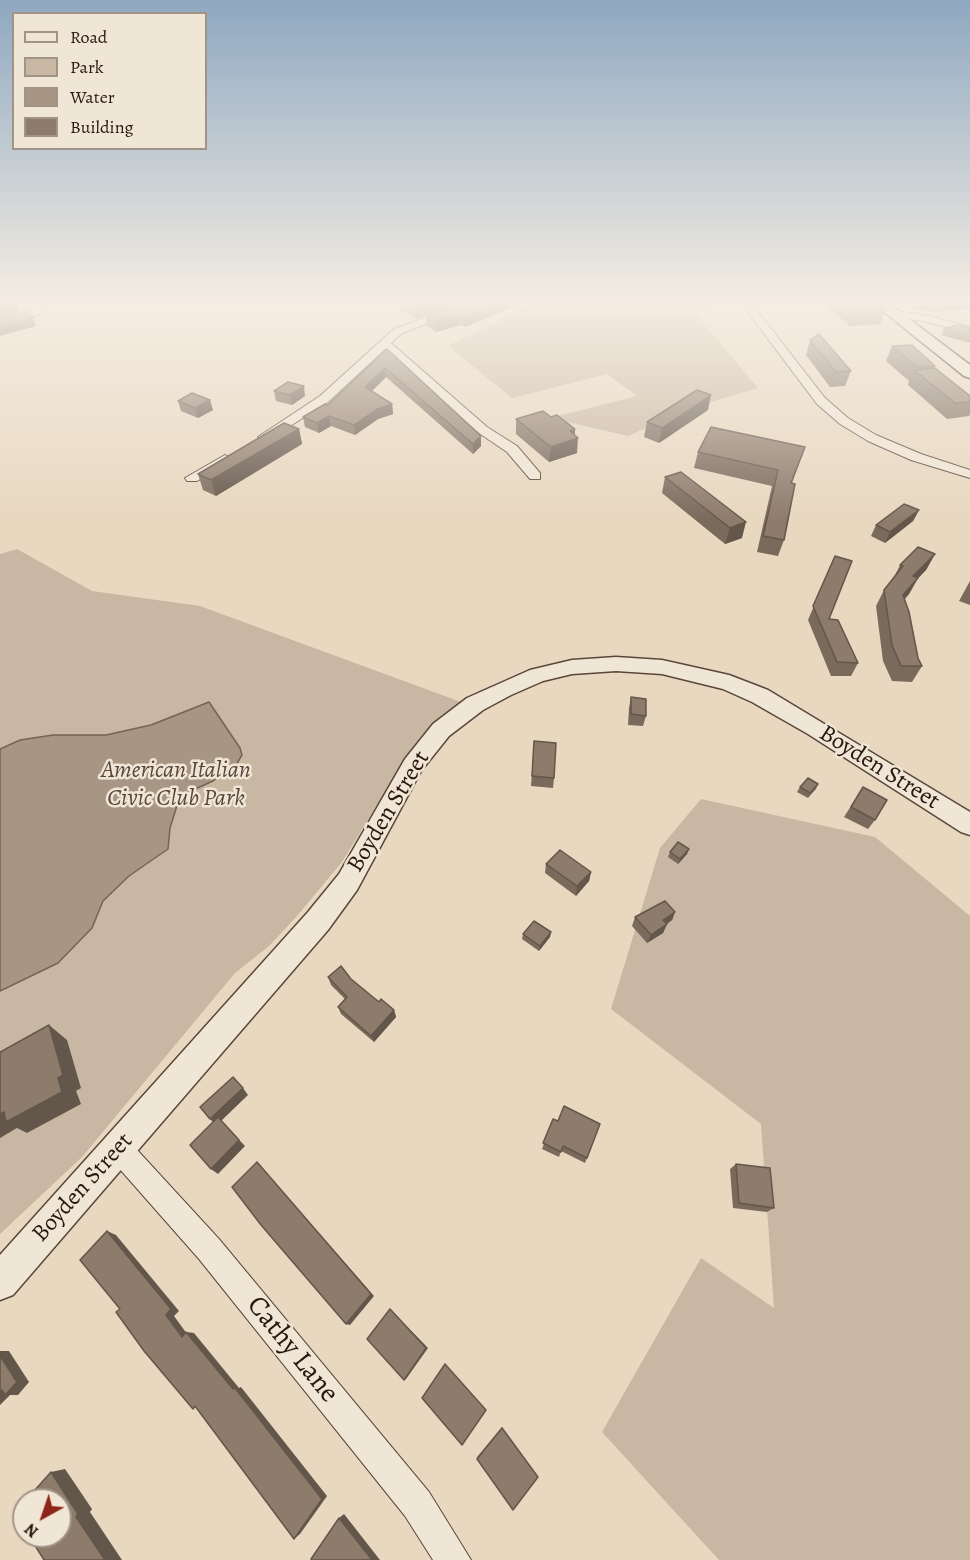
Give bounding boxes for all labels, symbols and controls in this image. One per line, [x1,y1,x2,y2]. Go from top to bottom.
legend [12,12,207,150]
text: Road [70,25,107,49]
text: Park [70,55,104,79]
text: Water [70,85,115,109]
text: Building [70,115,134,139]
street label: Boyden Street [813,720,945,816]
street label: Boyden Street [341,746,437,878]
park label: American Italian Civic Club Park [101,757,251,813]
street label: Boyden Street [27,1128,139,1248]
street label: Cathy Lane [239,1290,345,1410]
north arrow [12,1488,72,1548]
text: N [20,1518,43,1542]

